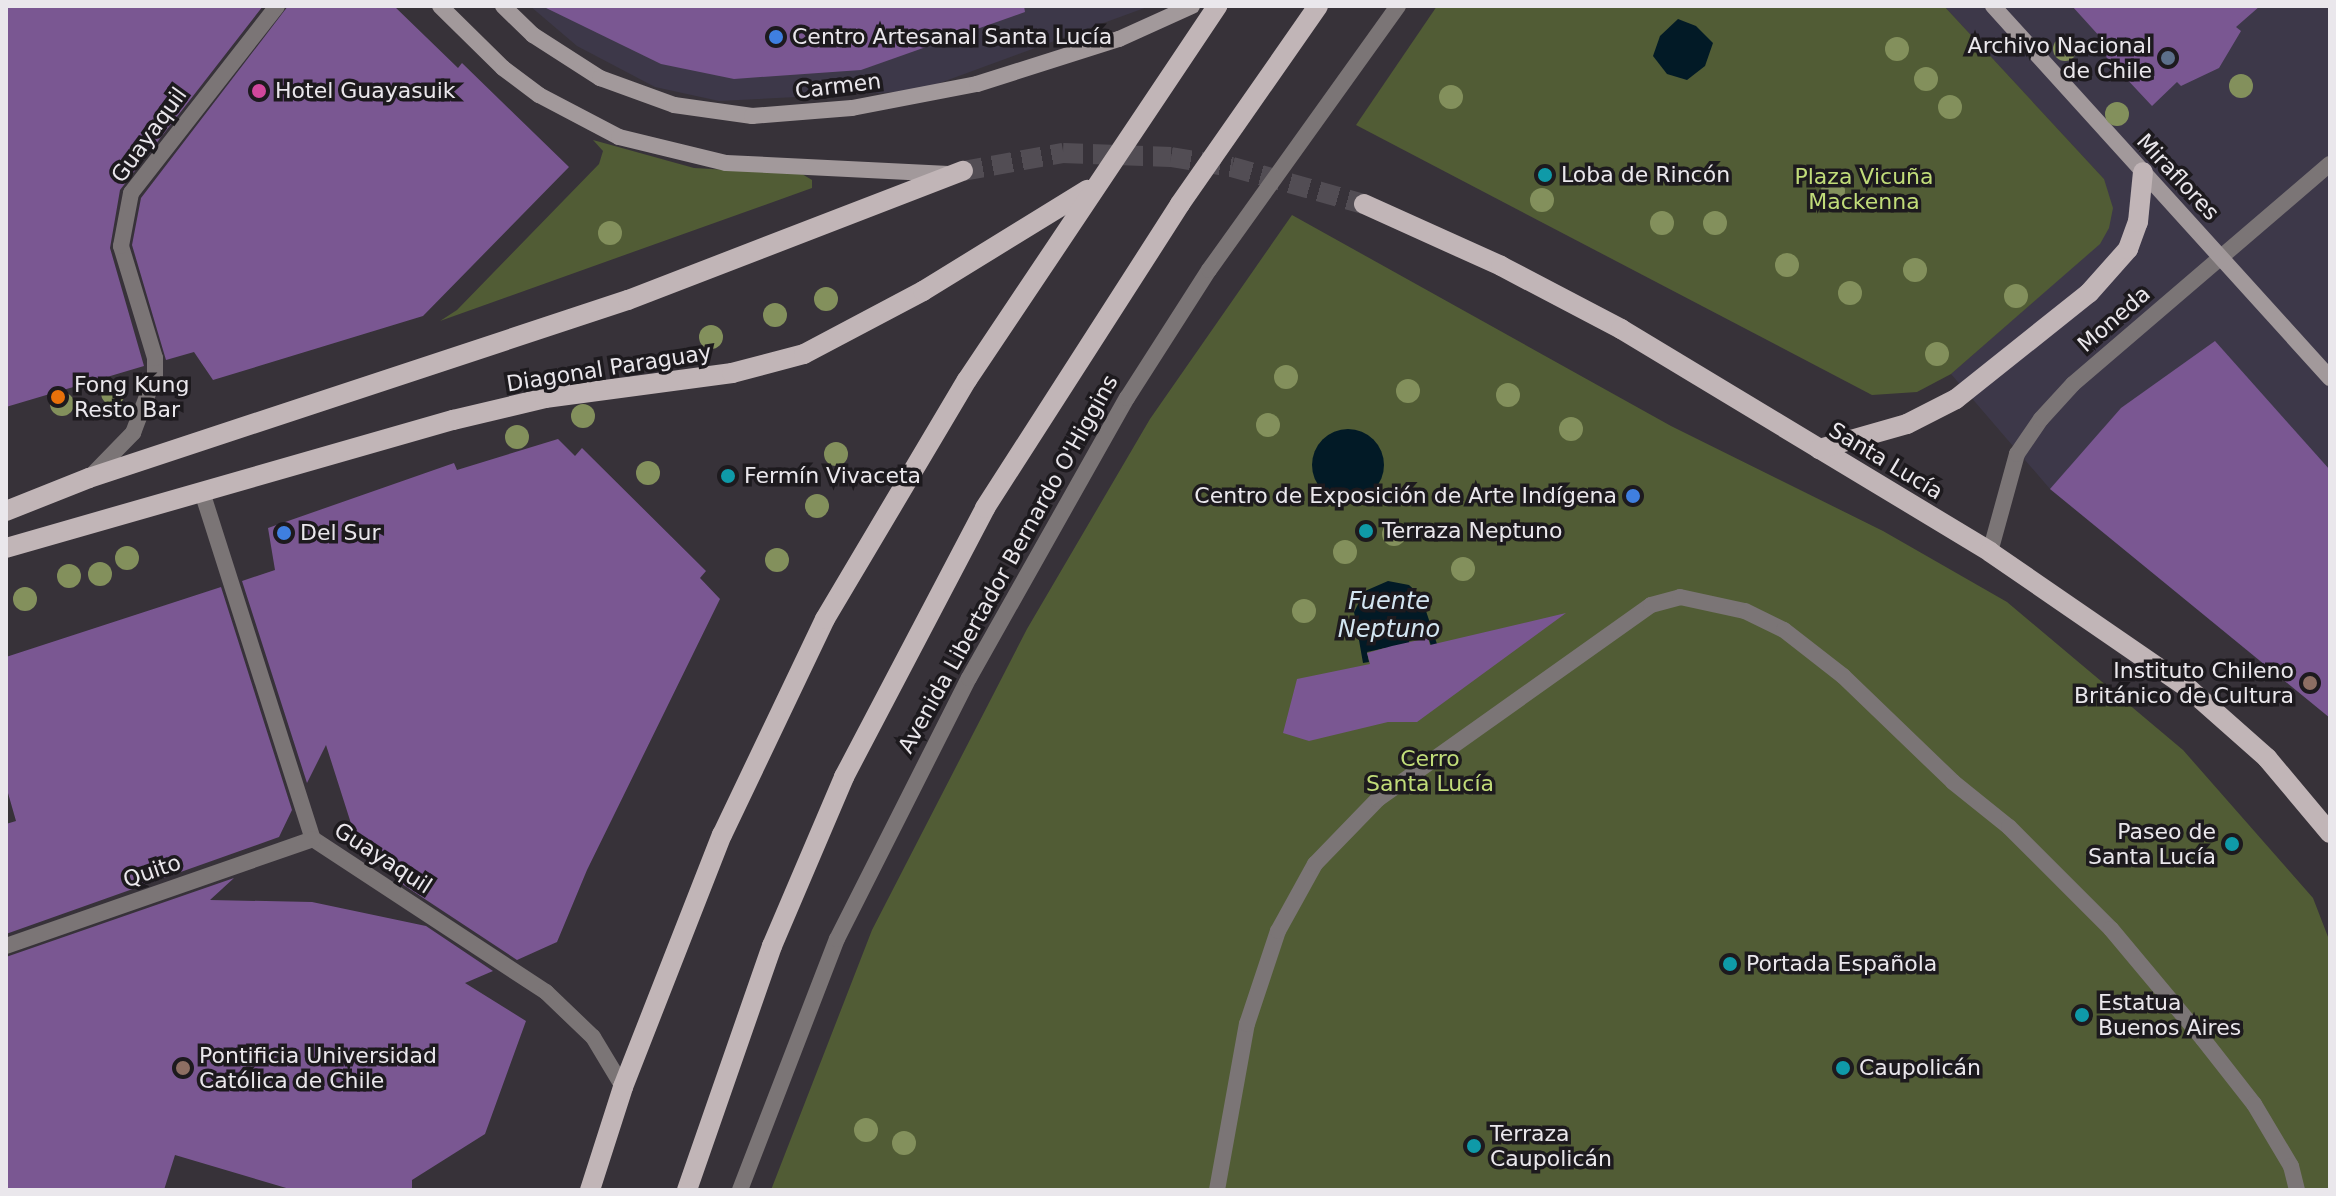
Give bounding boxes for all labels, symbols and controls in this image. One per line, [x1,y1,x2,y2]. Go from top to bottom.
place label: Centro Artesanal Santa Lucía [792,24,1112,50]
marker: Centro Artesanal Santa Lucía [767,28,785,46]
place label: Archivo Nacional de Chile [1968,32,2152,84]
marker: Archivo Nacional de Chile [2159,49,2177,67]
street label: Carmen [794,68,882,104]
place label: Hotel Guayasuik [275,78,456,104]
street label: Guayaquil [106,82,192,188]
marker: Hotel Guayasuik [250,82,268,100]
street label: Miraflores [2131,128,2225,226]
place label: Loba de Rincón [1561,162,1730,188]
park label: Plaza Vicuña Mackenna [1794,163,1934,214]
marker: Loba de Rincón [1536,166,1554,184]
street label: Moneda [2072,280,2156,358]
street label: Diagonal Paraguay [505,339,713,397]
street label: Avenida Libertador Bernardo O'Higgins [893,370,1123,758]
place label: Fong Kung Resto Bar [74,371,189,422]
marker: Fong Kung Resto Bar [49,388,67,406]
street label: Santa Lucía [1824,417,1948,505]
place label: Fermín Vivaceta [744,463,921,489]
marker: Fermín Vivaceta [719,467,737,485]
place label: Centro de Exposición de Arte Indígena [1194,483,1617,509]
marker: Centro de Exposición de Arte Indígena [1624,487,1642,505]
place label: Terraza Neptuno [1382,518,1562,544]
place label: Del Sur [300,520,381,546]
marker: Terraza Neptuno [1357,522,1375,540]
marker: Del Sur [275,524,293,542]
water label: Fuente Neptuno [1338,588,1440,644]
place label: Instituto Chileno Británico de Cultura [2074,657,2294,708]
marker: Instituto Chileno Británico de Cultura [2301,674,2319,692]
park label: Cerro Santa Lucía [1366,745,1494,796]
street label: Guayaquil [329,817,437,899]
place label: Paseo de Santa Lucía [2088,818,2216,870]
marker: Paseo de Santa Lucía [2223,835,2241,853]
street label: Quito [120,849,184,893]
place label: Portada Española [1746,951,1937,977]
marker: Portada Española [1721,955,1739,973]
place label: Estatua Buenos Aires [2098,989,2241,1040]
marker: Estatua Buenos Aires [2073,1006,2091,1024]
place label: Pontificia Universidad Católica de Chile [199,1042,437,1094]
place label: Caupolicán [1859,1055,1981,1081]
marker: Pontificia Universidad Católica de Chile [174,1059,192,1077]
marker: Caupolicán [1834,1059,1852,1077]
place label: Terraza Caupolicán [1490,1120,1612,1172]
marker: Terraza Caupolicán [1465,1137,1483,1155]

